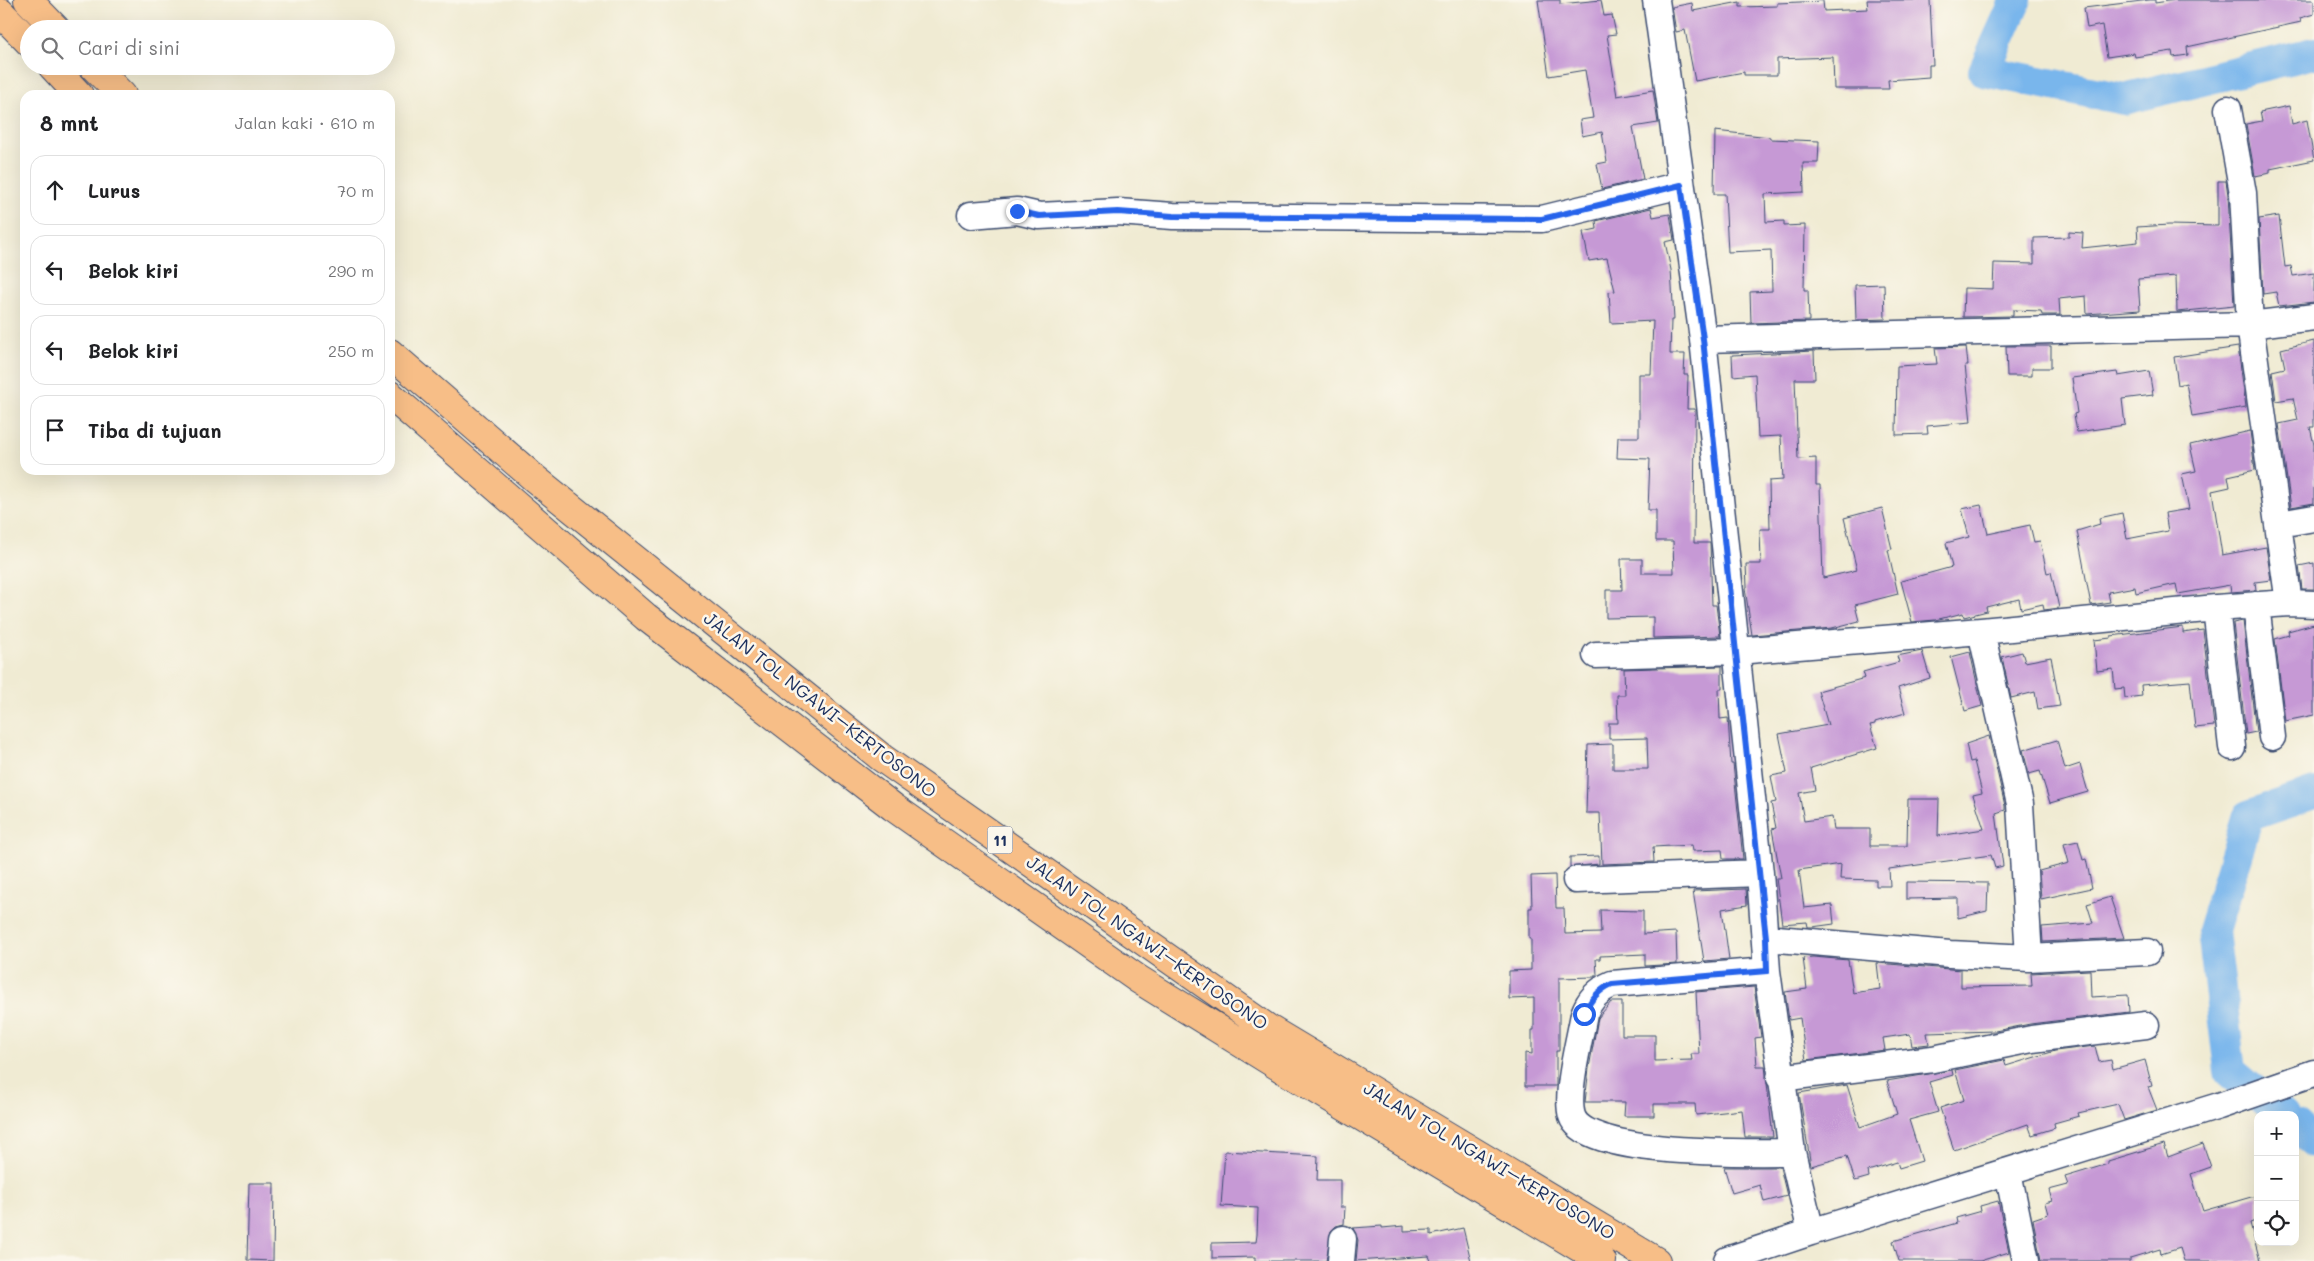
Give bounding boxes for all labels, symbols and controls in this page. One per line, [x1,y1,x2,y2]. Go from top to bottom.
search box [20,20,395,75]
icon: search [38,34,66,62]
text: Cari di sini [78,35,180,60]
text: 8 mnt [40,109,99,136]
text: Jalan kaki · 610 m [235,112,375,133]
icon: ahead [41,176,69,204]
text: Lurus [88,178,140,203]
text: 70 m [337,180,374,201]
route end [1006,200,1029,223]
icon: left [41,256,69,284]
text: Belok kiri [88,258,179,283]
text: 290 m [328,260,374,281]
icon: left [41,336,69,364]
text: Belok kiri [88,338,179,363]
text: 250 m [328,340,374,361]
icon: arrive [41,416,69,444]
text: Tiba di tujuan [88,418,221,443]
street label: JALAN TOL NGAWI–KERTOSONO [699,606,942,803]
road number: 11 [988,826,1012,854]
street label: JALAN TOL NGAWI–KERTOSONO [1022,849,1273,1035]
route start [1573,1003,1596,1026]
street label: JALAN TOL NGAWI–KERTOSONO [1359,1075,1620,1245]
map controls [2254,1111,2299,1246]
button: + [2254,1111,2299,1156]
button: − [2254,1156,2299,1201]
button: locate [2254,1201,2299,1246]

